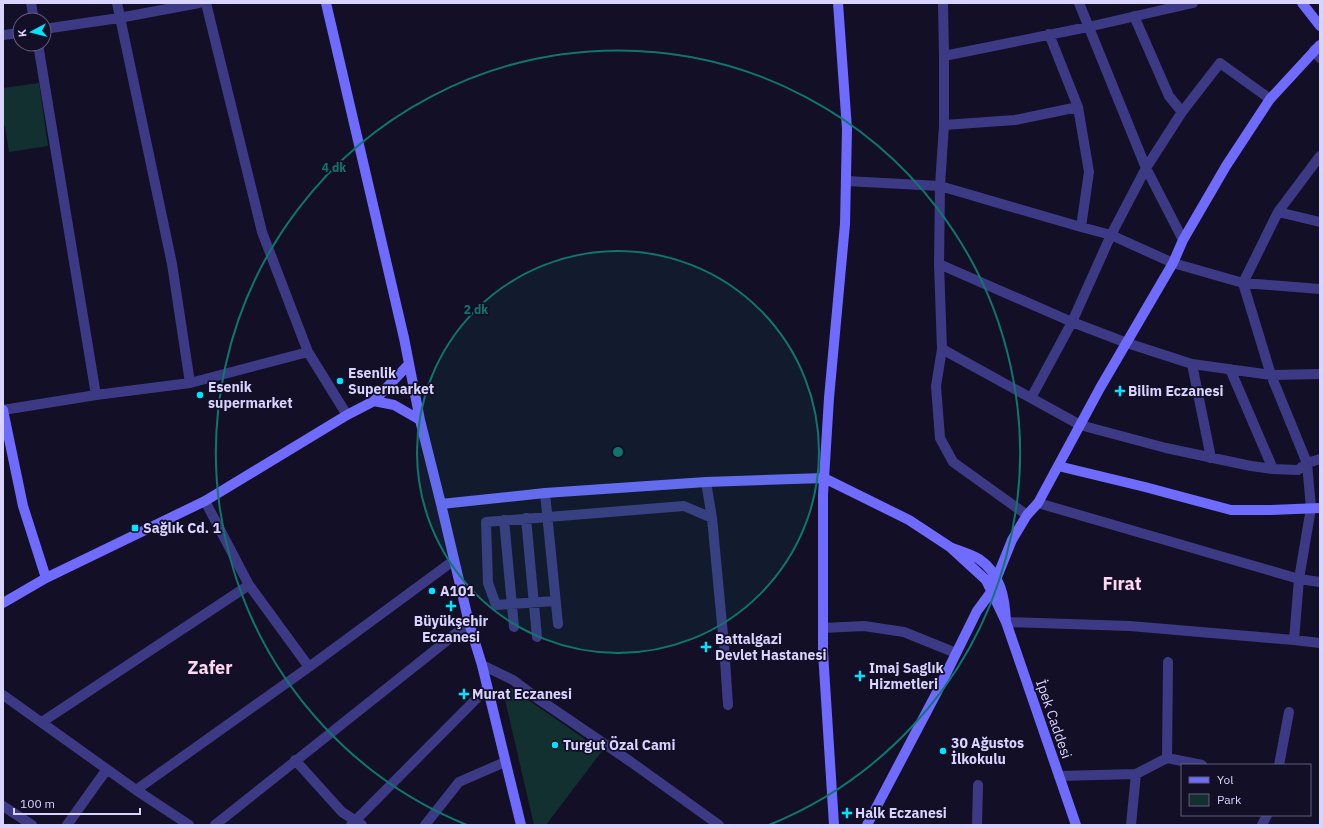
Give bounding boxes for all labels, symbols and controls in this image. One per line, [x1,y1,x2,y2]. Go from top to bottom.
north arrow [12,12,52,52]
text: K [15,28,29,38]
text: 4 dk [322,160,346,175]
text: 2 dk [464,302,488,317]
place label: Esenlik Supermarket [348,364,434,398]
marker: Esenlik Supermarket [335,376,345,386]
place label: Esenik supermarket [208,378,293,412]
place label: Bilim Eczanesi [1128,382,1224,400]
marker: Bilim Eczanesi [1115,386,1125,396]
marker: Esenik supermarket [195,390,205,400]
centre of rings [611,445,625,459]
place label: Sağlık Cd. 1 [143,519,221,537]
marker: Sağlık Cd. 1 [130,523,140,533]
district label: Fırat [1102,572,1142,595]
place label: A101 [440,582,475,600]
marker: A101 [427,586,437,596]
marker: Büyükşehir Eczanesi [446,601,456,611]
place label: Büyükşehir Eczanesi [414,612,489,646]
place label: Battalgazi Devlet Hastanesi [715,630,826,664]
marker: Battalgazi Devlet Hastanesi [700,641,712,653]
district label: Zafer [188,656,232,679]
place label: Imaj Saglık Hizmetleri [869,659,945,693]
marker: Imaj Saglık Hizmetleri [854,670,866,682]
street label: İpek Caddesi [1032,677,1076,761]
place label: Murat Eczanesi [472,685,572,703]
marker: Murat Eczanesi [459,689,469,699]
place label: 30 Ağustos İlkokulu [951,734,1024,768]
place label: Turgut Özal Cami [563,736,675,754]
marker: Turgut Özal Cami [550,740,560,750]
marker: 30 Ağustos İlkokulu [938,746,948,756]
legend [1181,764,1311,816]
text: Yol [1217,772,1234,787]
scale bar [14,790,140,816]
text: Park [1217,792,1242,807]
text: 100 m [20,796,55,811]
place label: Halk Eczanesi [855,804,947,822]
marker: Halk Eczanesi [842,808,852,818]

